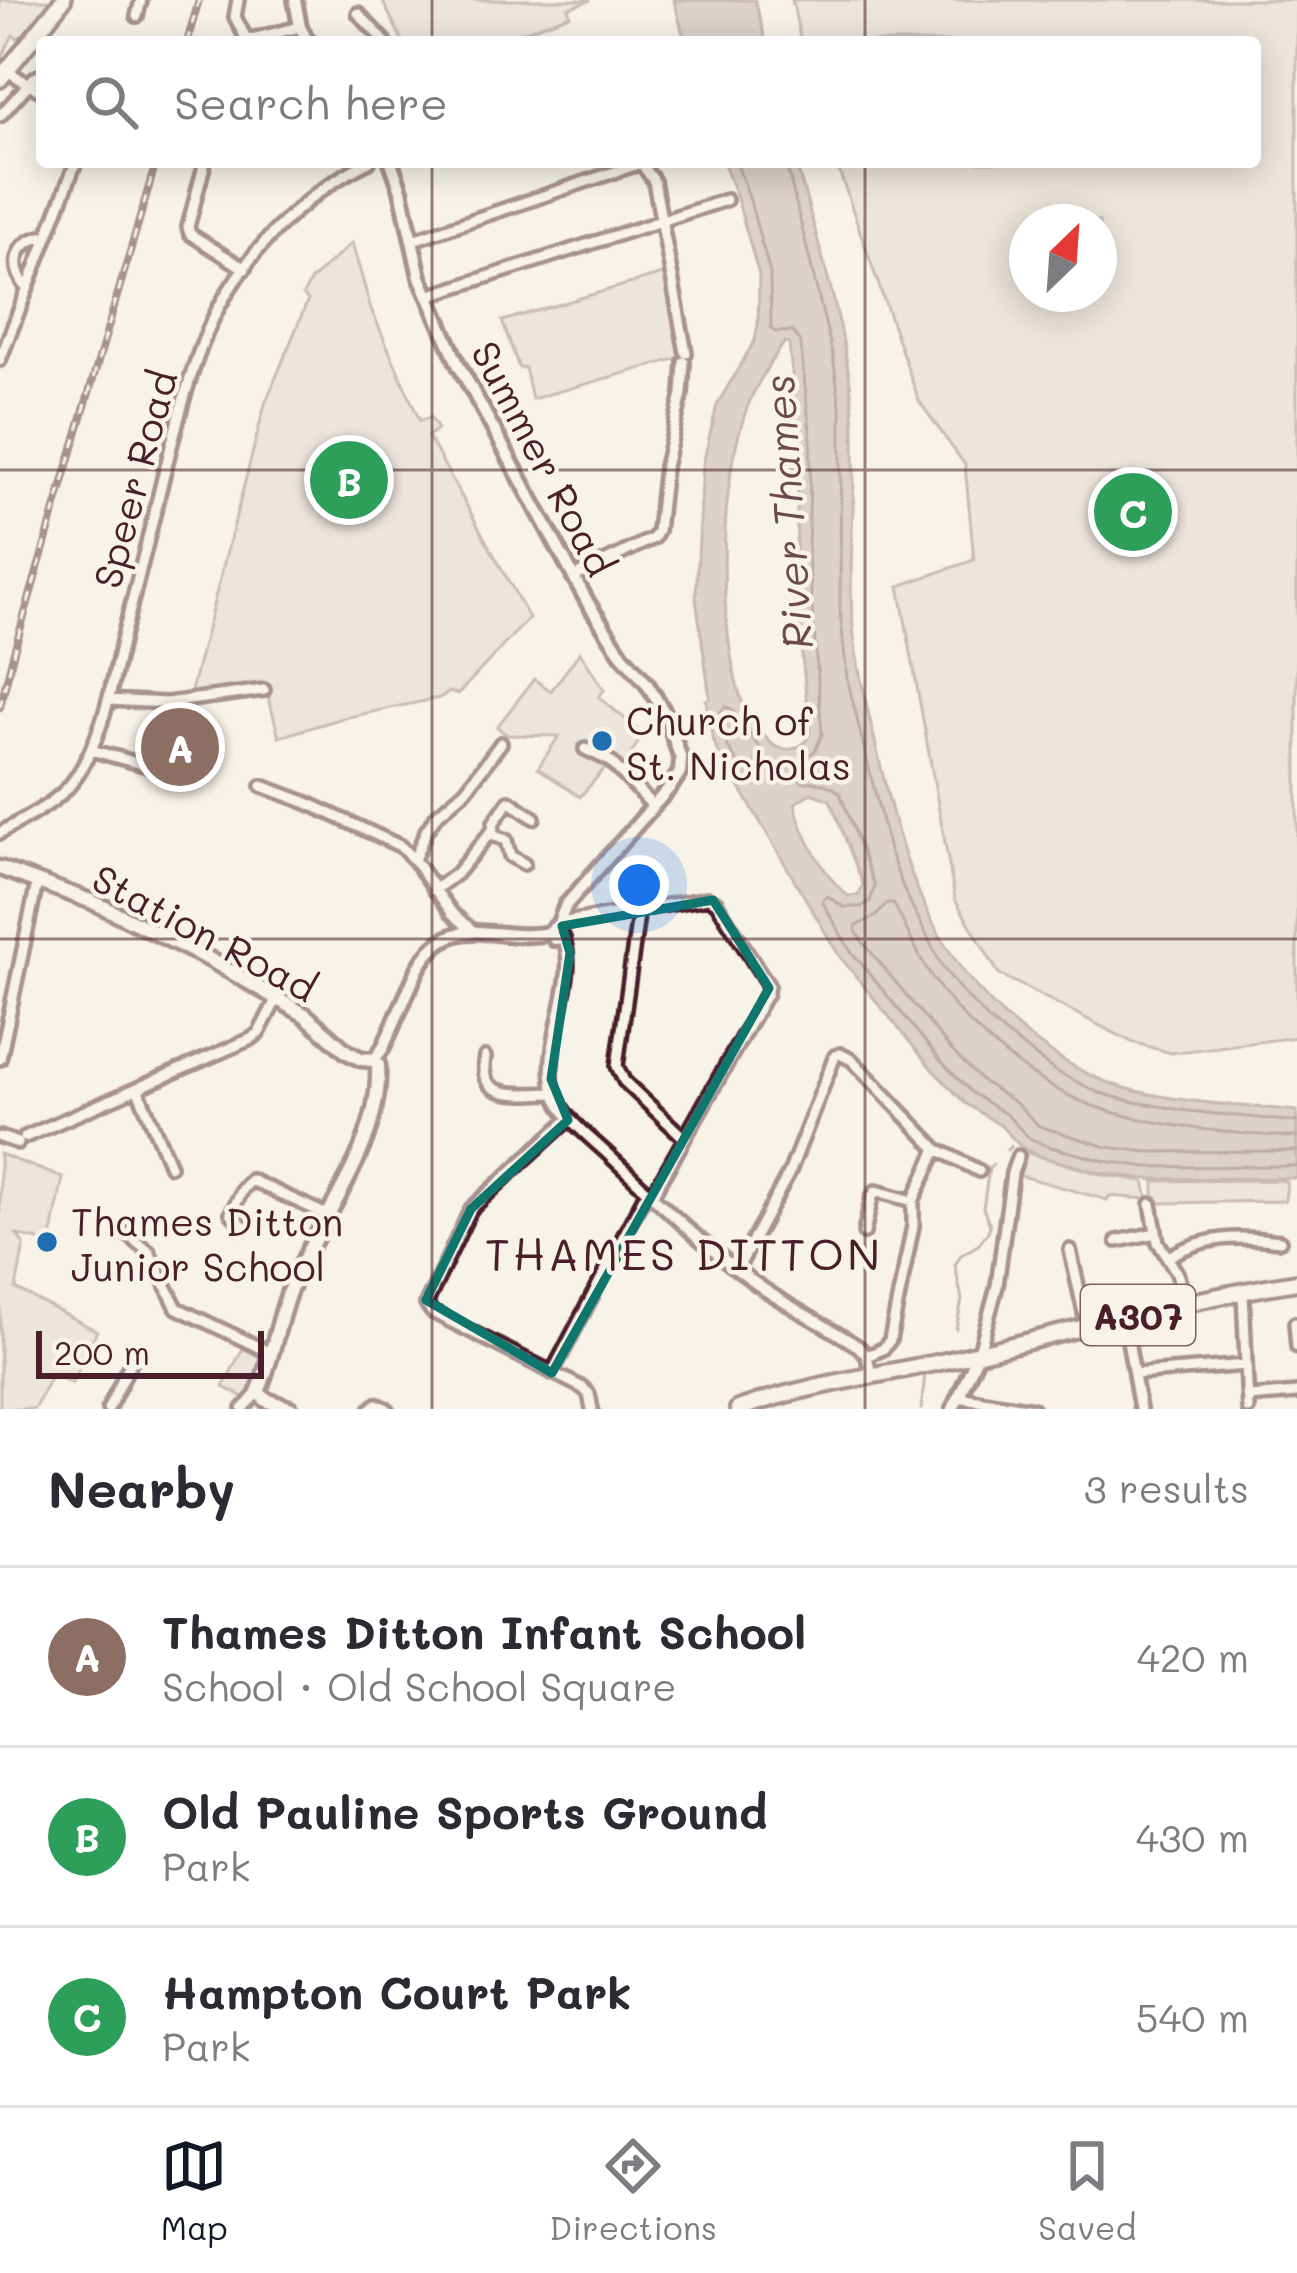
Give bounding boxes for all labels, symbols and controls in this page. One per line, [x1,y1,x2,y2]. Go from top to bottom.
search box [36,36,1261,168]
icon: search [78,69,144,135]
text: Search here [174,73,448,131]
north arrow [1009,204,1117,312]
street label: Summer Road [461,332,627,584]
street label: Speer Road [80,364,188,594]
water label: River Thames [750,373,824,651]
pin: B [310,435,388,525]
pin: C [1094,467,1172,557]
place label: Church of St. Nicholas [626,694,851,790]
pin: A [141,702,219,792]
marker: Church of St. Nicholas [589,728,615,754]
street label: Station Road [84,852,326,1012]
your location [609,855,669,915]
place label: Thames Ditton Junior School [71,1195,343,1291]
district label: THAMES DITTON [485,1224,883,1282]
marker: Thames Ditton Junior School [34,1229,60,1255]
road number: A307 [1081,1285,1195,1345]
scale bar [36,1325,264,1378]
text: 200 m [54,1330,150,1373]
text: Nearby [48,1454,235,1521]
text: 3 results [1084,1462,1249,1513]
text: Thames Ditton Infant School [162,1602,806,1660]
text: A [73,1631,101,1682]
text: 420 m [1137,1631,1249,1682]
text: School · Old School Square [162,1660,677,1711]
text: Old Pauline Sports Ground [162,1782,767,1840]
text: B [74,1811,100,1862]
text: 430 m [1136,1811,1249,1862]
text: Park [162,1840,250,1891]
text: Hampton Court Park [162,1962,631,2020]
text: C [73,1991,101,2042]
text: 540 m [1136,1991,1249,2042]
text: Park [162,2020,250,2071]
tab: Map [161,2133,228,2248]
tab: Directions [549,2133,717,2248]
tab: Saved [1038,2133,1136,2248]

